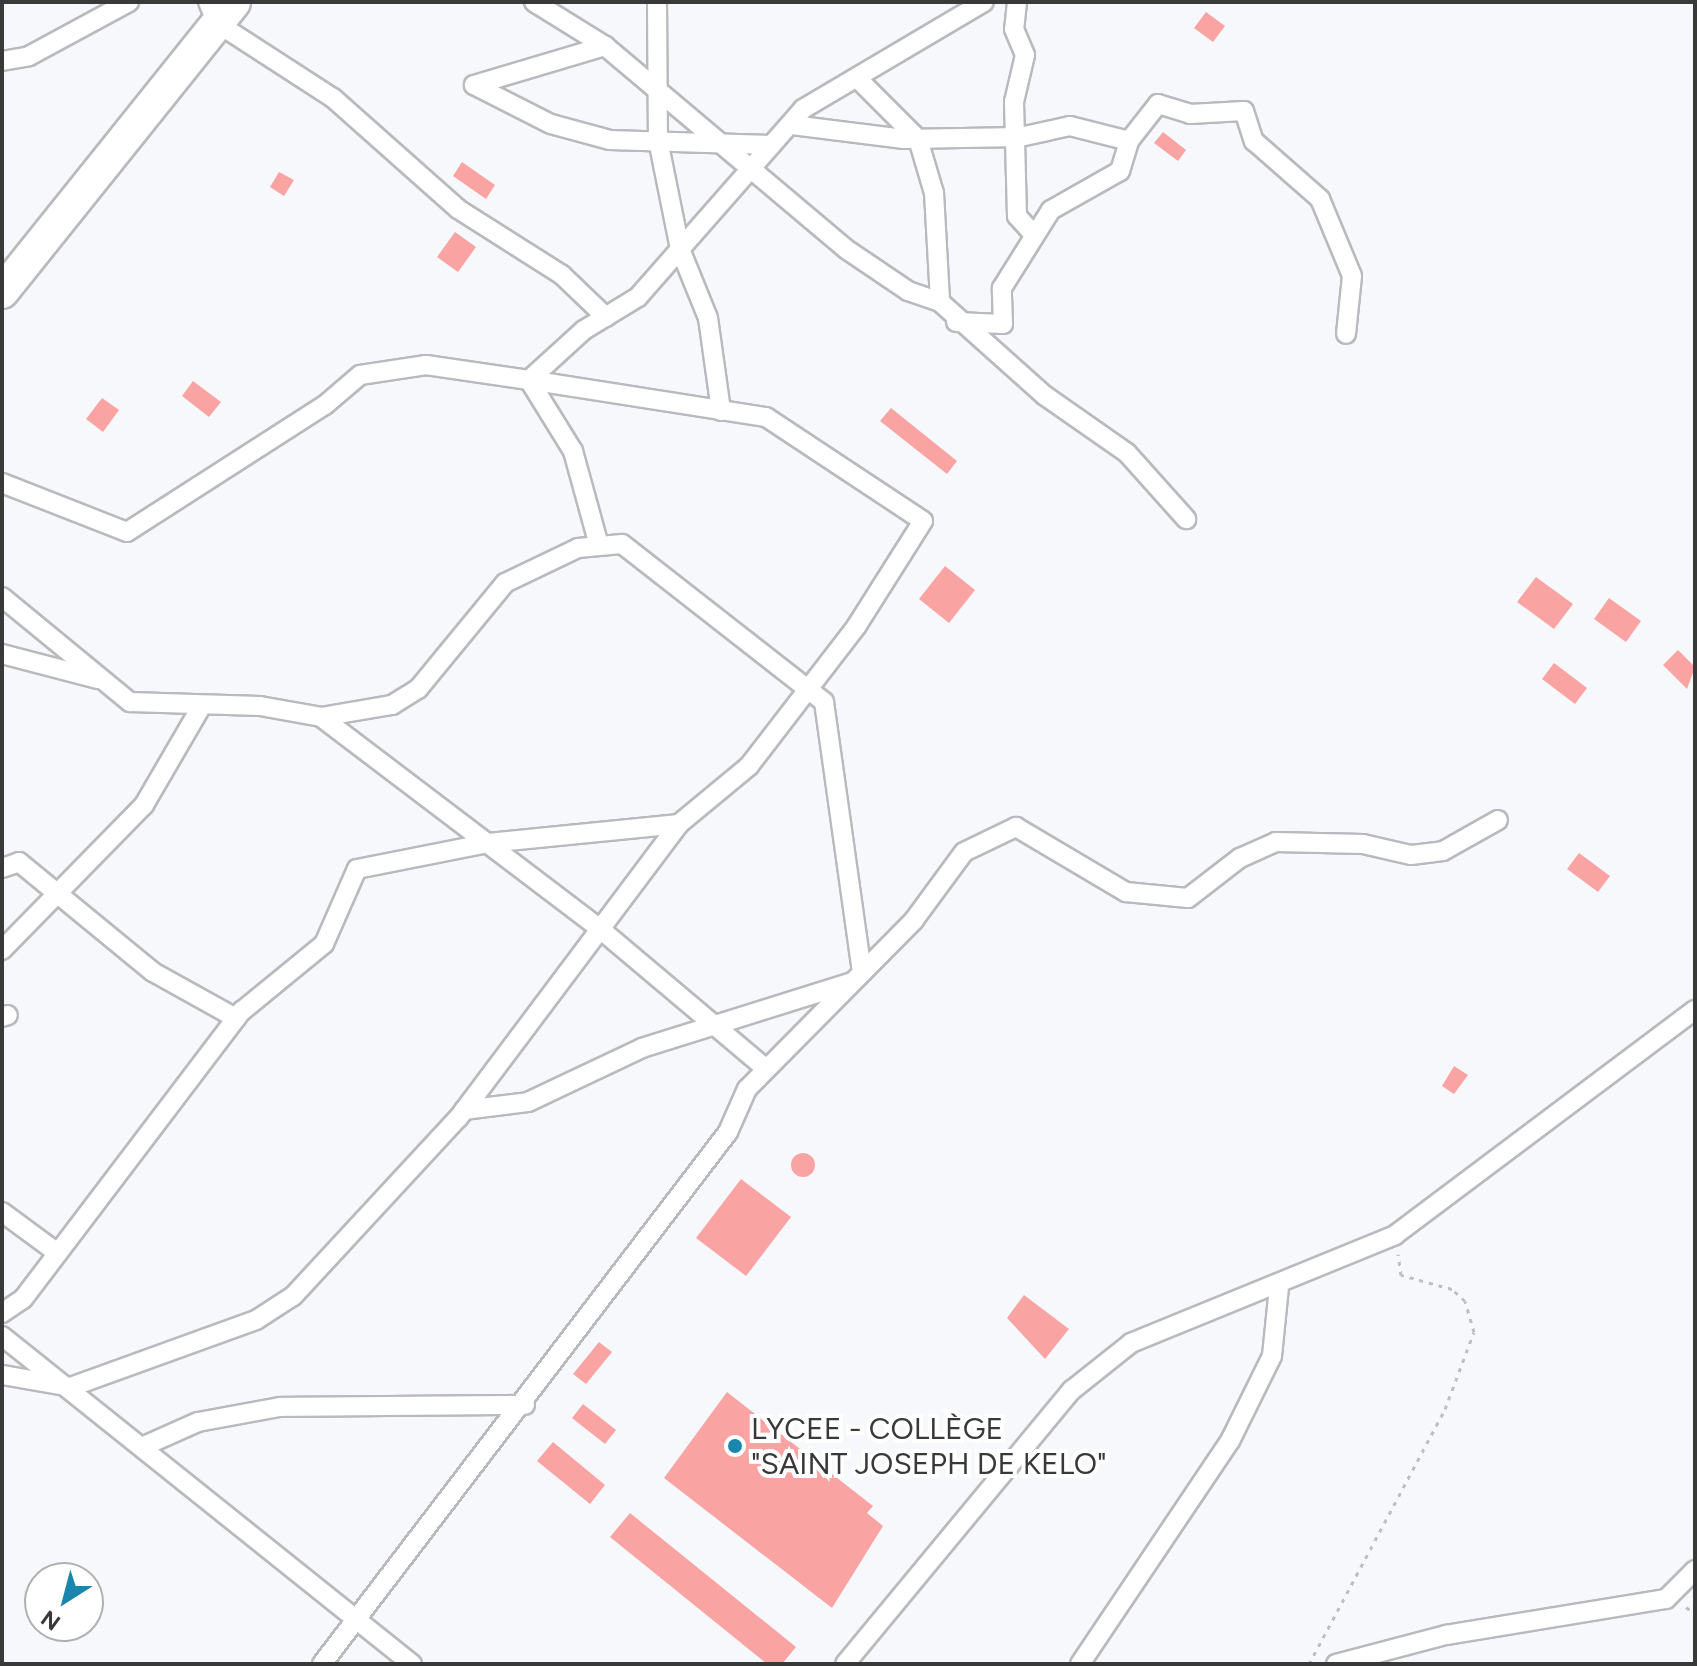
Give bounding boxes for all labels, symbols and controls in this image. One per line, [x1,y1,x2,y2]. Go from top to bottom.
place label: LYCEE - COLLÈGE "SAINT JOSEPH DE KELO" [751,1411,1107,1482]
marker: LYCEE - COLLÈGE "SAINT JOSEPH DE KELO" [726,1437,744,1455]
north arrow [24,1562,104,1642]
text: N [36,1604,66,1636]

